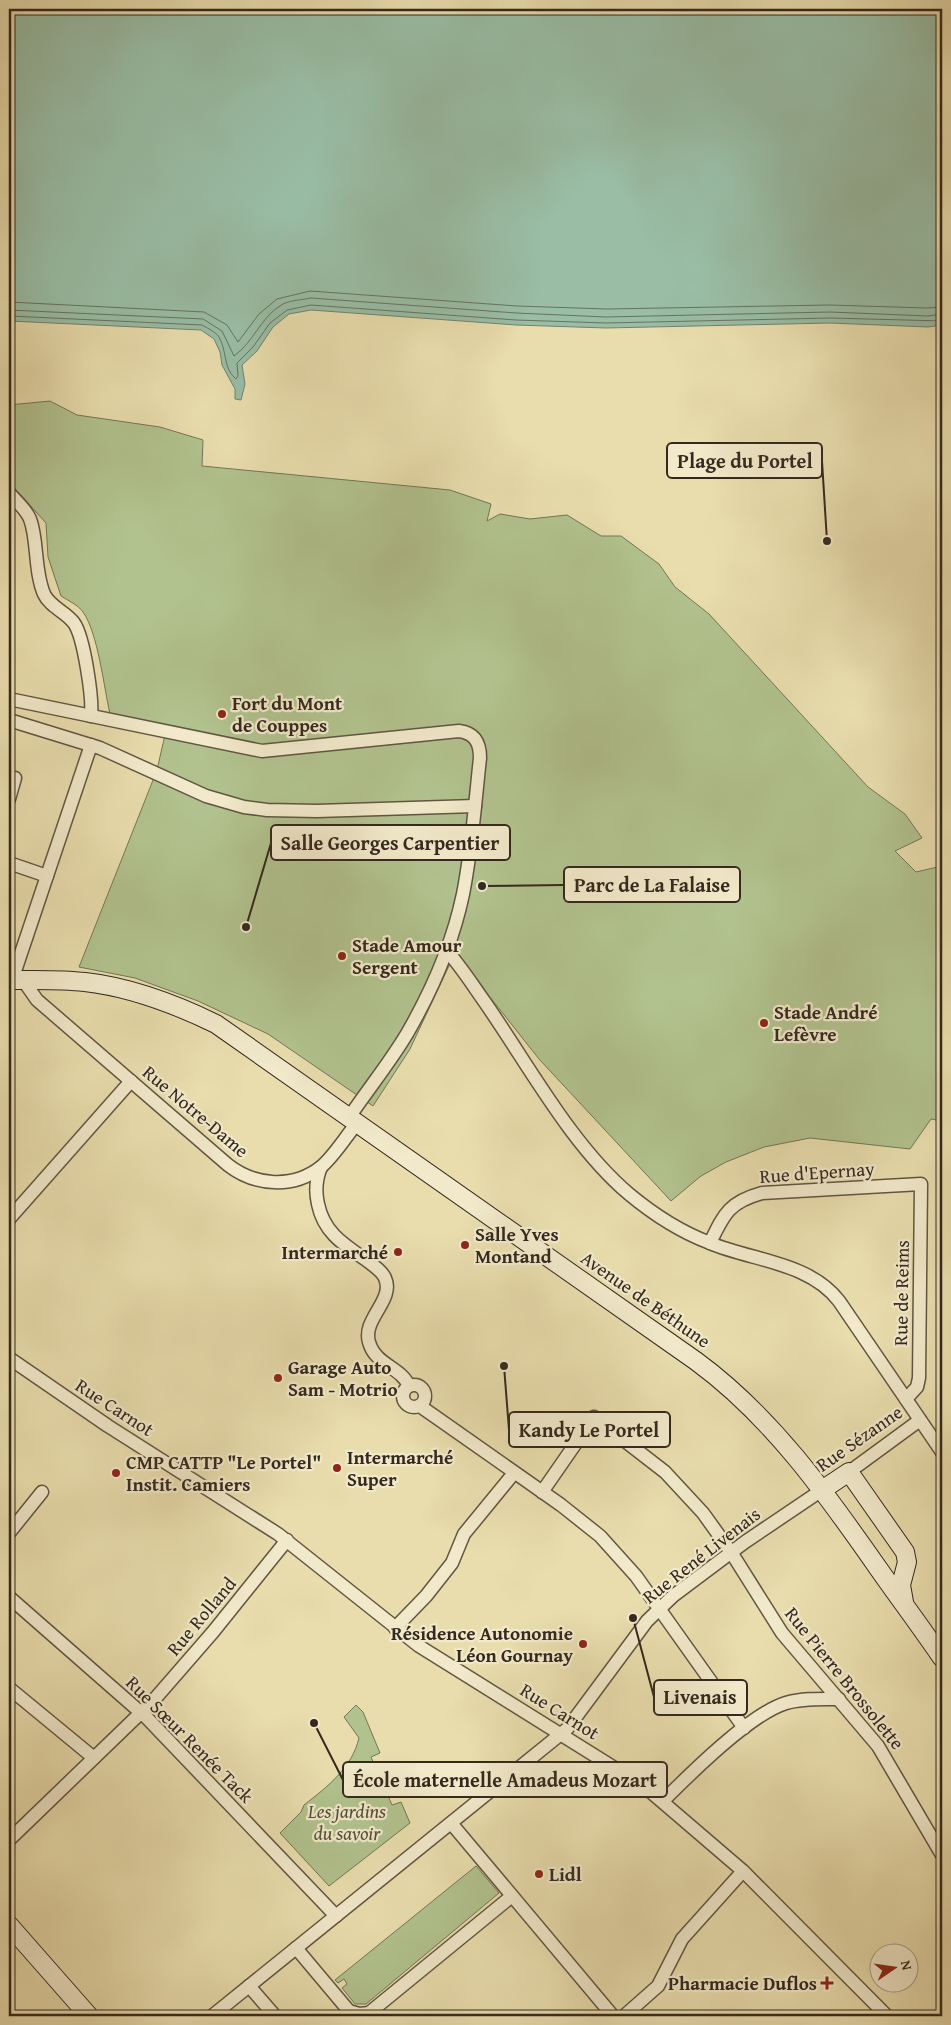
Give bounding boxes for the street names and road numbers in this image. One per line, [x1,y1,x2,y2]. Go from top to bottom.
street label: Rue Notre-Dame [137,1058,255,1164]
street label: Rue d'Epernay [759,1154,876,1190]
street label: Rue de Reims [886,1240,916,1346]
street label: Avenue de Béthune [575,1244,717,1354]
street label: Rue Carnot [70,1371,160,1443]
street label: Rue Sézanne [810,1398,908,1478]
street label: Rue René Livenais [636,1500,766,1610]
street label: Rue Rolland [160,1570,243,1662]
street label: Rue Pierre Brossolette [779,1601,912,1756]
street label: Rue Sœur Renée Tack [120,1669,260,1809]
street label: Rue Carnot [515,1676,605,1746]

